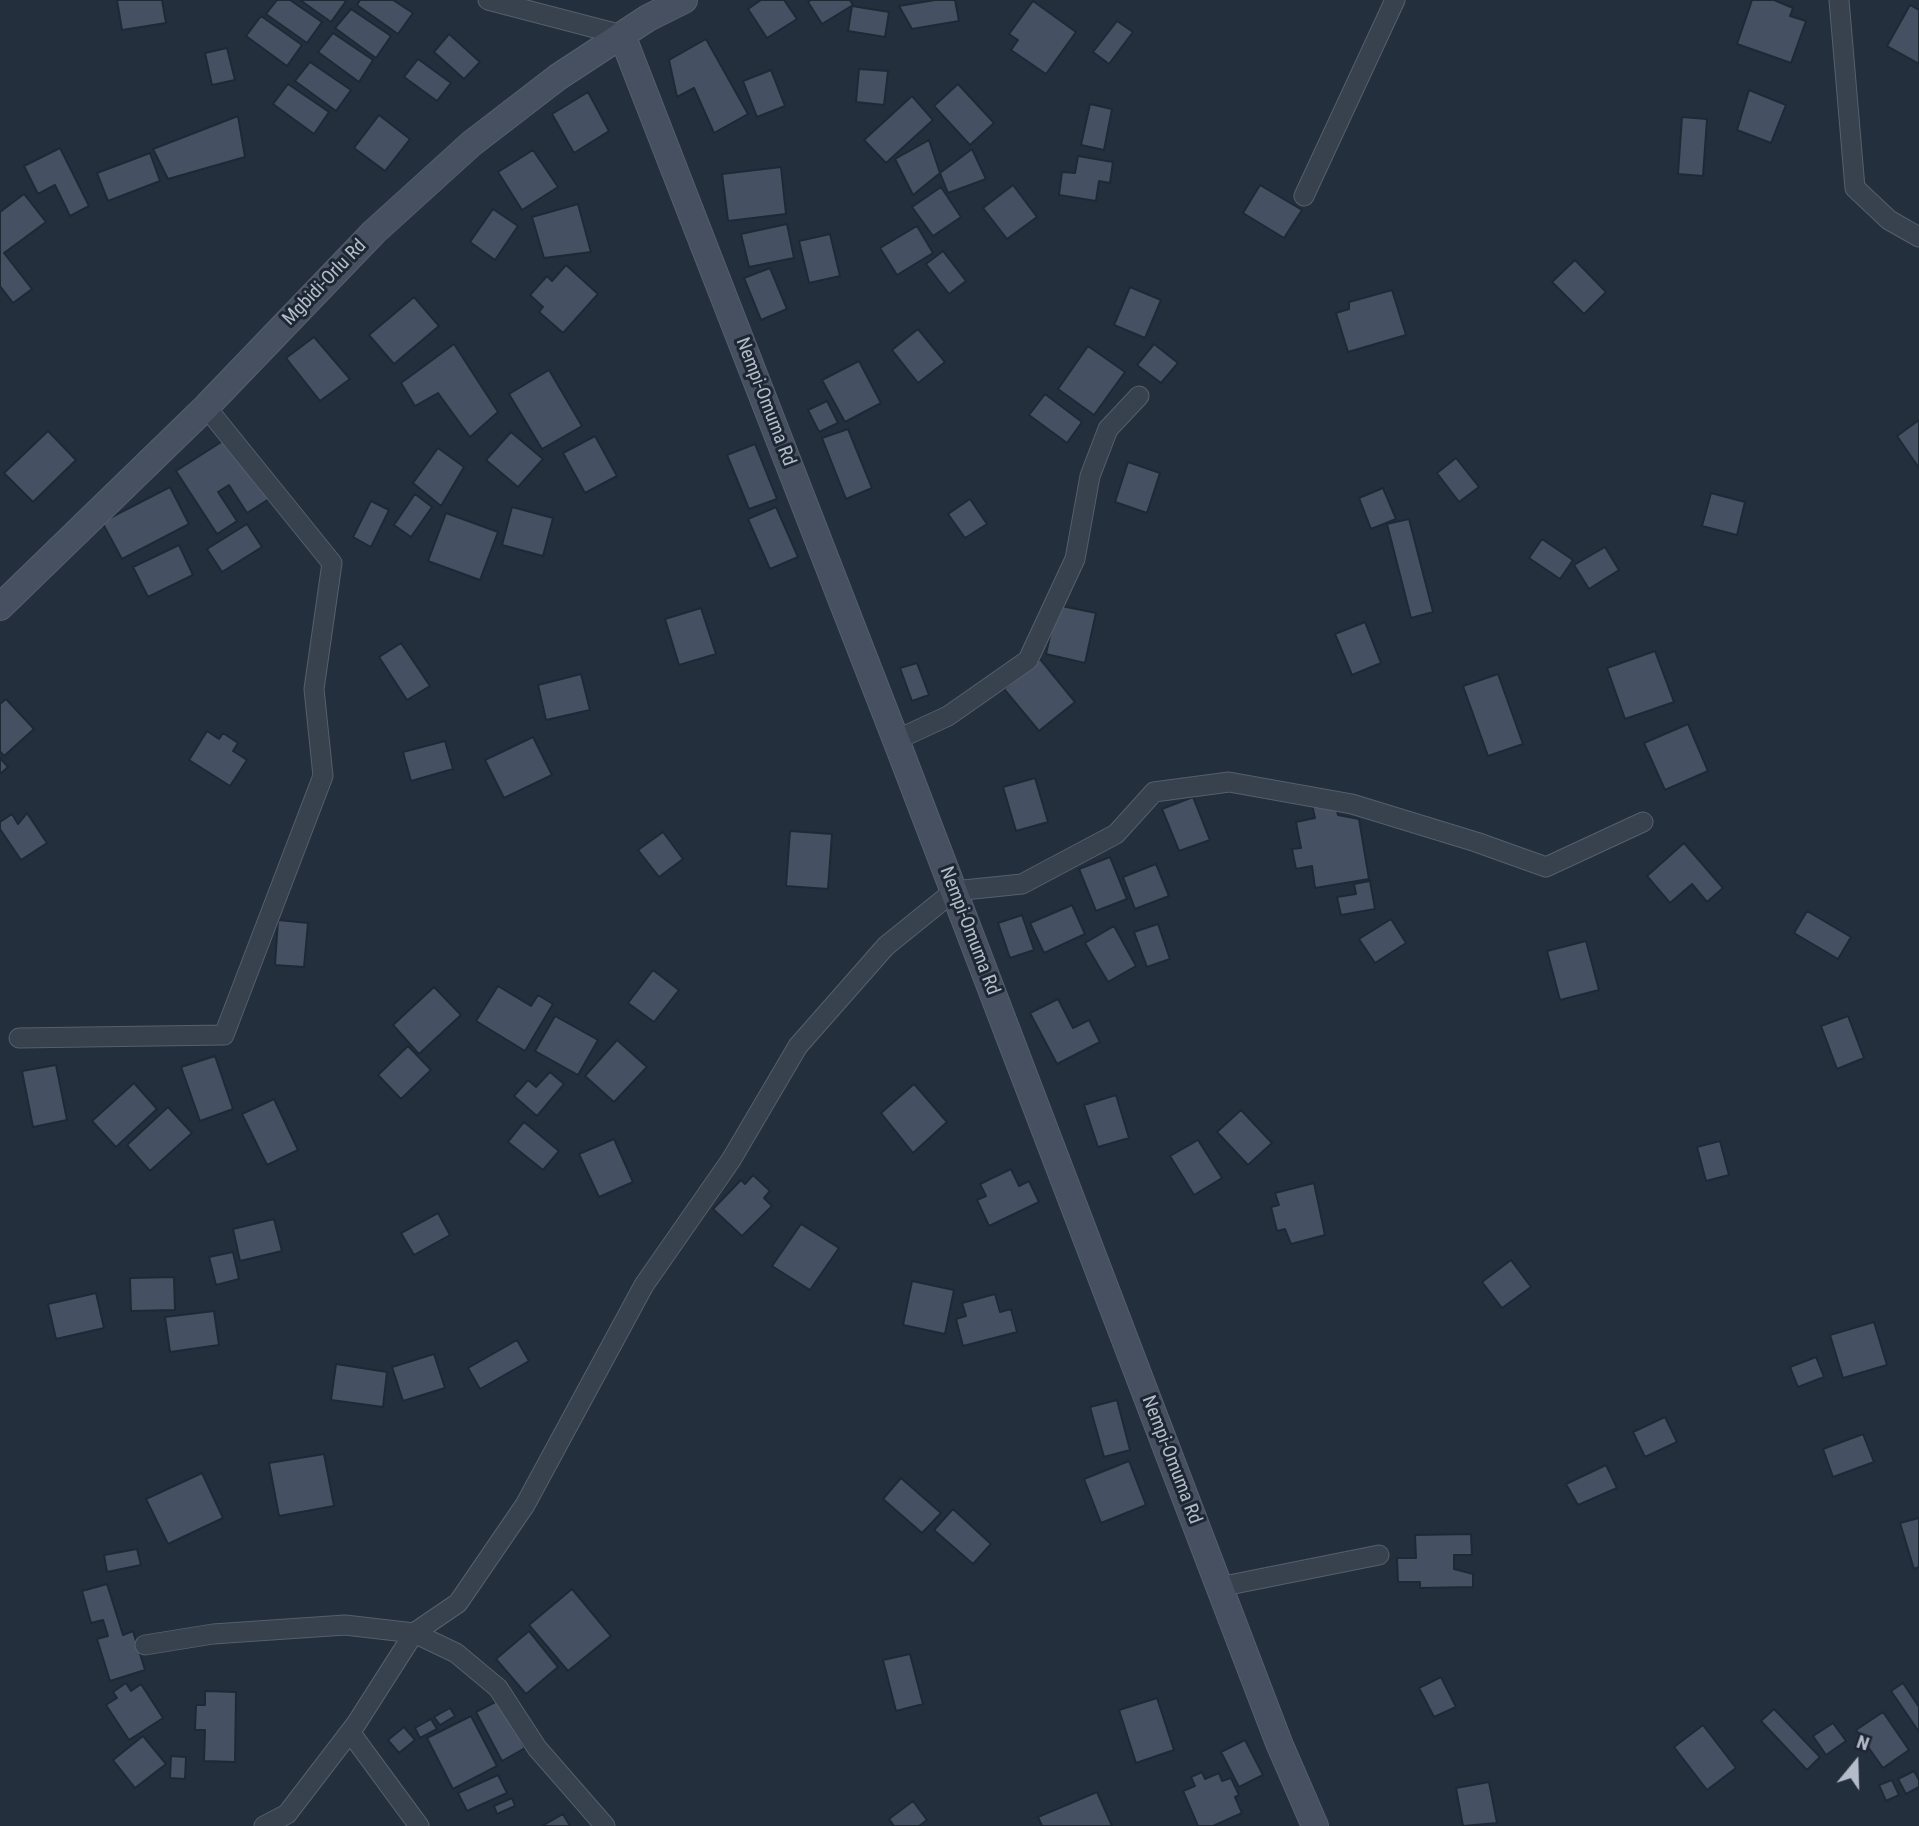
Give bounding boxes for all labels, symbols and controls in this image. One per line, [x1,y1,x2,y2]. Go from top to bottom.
street label: Mgbidi-Orlu Rd [278,235,372,331]
street label: Nempi-Omuma Rd [730,335,800,469]
street label: Nempi-Omuma Rd [934,864,1004,998]
street label: Nempi-Omuma Rd [1136,1393,1206,1527]
north arrow [1821,1728,1891,1798]
text: N [1854,1730,1872,1755]

